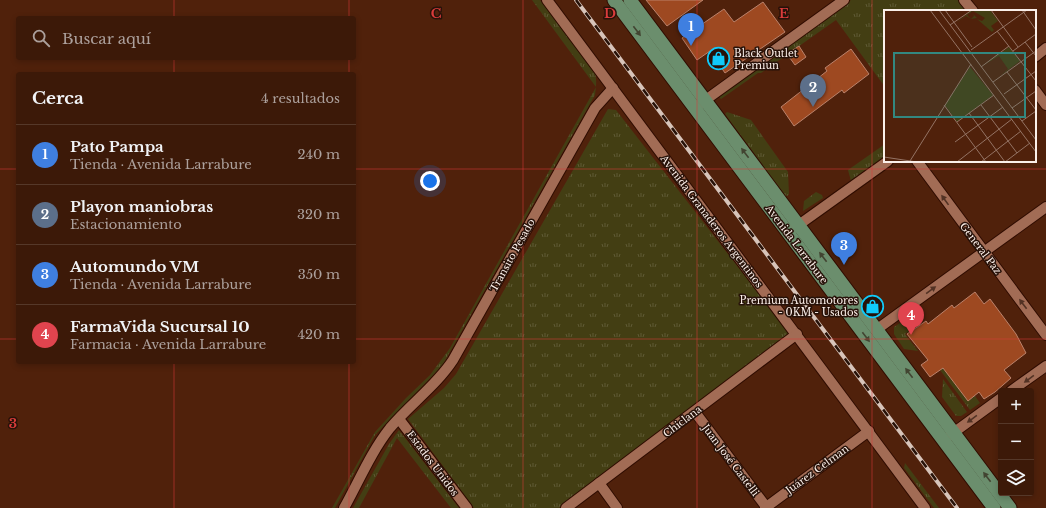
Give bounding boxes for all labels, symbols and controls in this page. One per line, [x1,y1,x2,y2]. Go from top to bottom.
text: C [431,5,442,22]
text: D [604,5,616,22]
text: E [779,5,789,22]
inset map [884,10,1036,162]
pin: 1 [678,13,704,46]
search box [16,16,356,60]
one-way arrow [633,26,641,37]
icon: search [30,27,52,49]
text: Buscar aquí [62,29,151,48]
shop icon: Black Outlet Premiun [706,46,732,72]
place label: Black Outlet Premiun [734,47,798,72]
pin: 2 [800,74,826,107]
text: Cerca [32,88,84,109]
text: 4 resultados [261,90,340,107]
text: Pato Pampa [70,137,164,156]
text: 1 [42,146,48,163]
text: 240 m [297,146,340,163]
one-way arrow [741,148,749,159]
street label: Avenida Granaderos Argentinos [657,152,766,290]
text: Tienda · Avenida Larrabure [70,156,252,173]
your location [420,171,440,191]
one-way arrow [941,194,949,205]
text: Playon maniobras [70,197,213,216]
street label: Avenida Larrabure [762,201,831,287]
text: 2 [41,206,49,223]
text: 320 m [297,206,340,223]
text: Estacionamiento [70,216,182,233]
street label: Transito Pesado [487,216,538,294]
street label: General Paz [957,220,1005,277]
pin: 3 [831,232,857,265]
one-way arrow [818,252,827,263]
text: Automundo VM [70,257,199,276]
text: 3 [41,266,49,283]
text: 350 m [298,266,340,283]
text: Tienda · Avenida Larrabure [70,276,252,293]
one-way arrow [925,286,936,294]
shop icon: Premium Automotores - 0KM - Usados [860,293,886,319]
place label: Premium Automotores - 0KM - Usados [740,294,858,319]
one-way arrow [1018,299,1027,310]
pin: 4 [898,302,924,335]
text: FarmaVida Sucursal 10 [70,317,250,336]
text: 4 [41,326,49,343]
text: 420 m [297,326,340,343]
one-way arrow [862,332,870,342]
text: Farmacia · Avenida Larrabure [70,336,266,353]
one-way arrow [904,367,913,378]
one-way arrow [1023,375,1034,383]
map controls [998,388,1034,496]
button: + [998,388,1034,424]
street label: Chiclana [660,402,705,440]
text: 3 [9,415,17,432]
one-way arrow [967,415,977,423]
street label: Juan José Castelli [698,420,762,499]
button: − [998,424,1034,460]
street label: Estados Unidos [404,428,462,499]
street label: Juárez Celman [782,442,852,498]
button: layers [998,460,1034,496]
one-way arrow [982,471,991,482]

